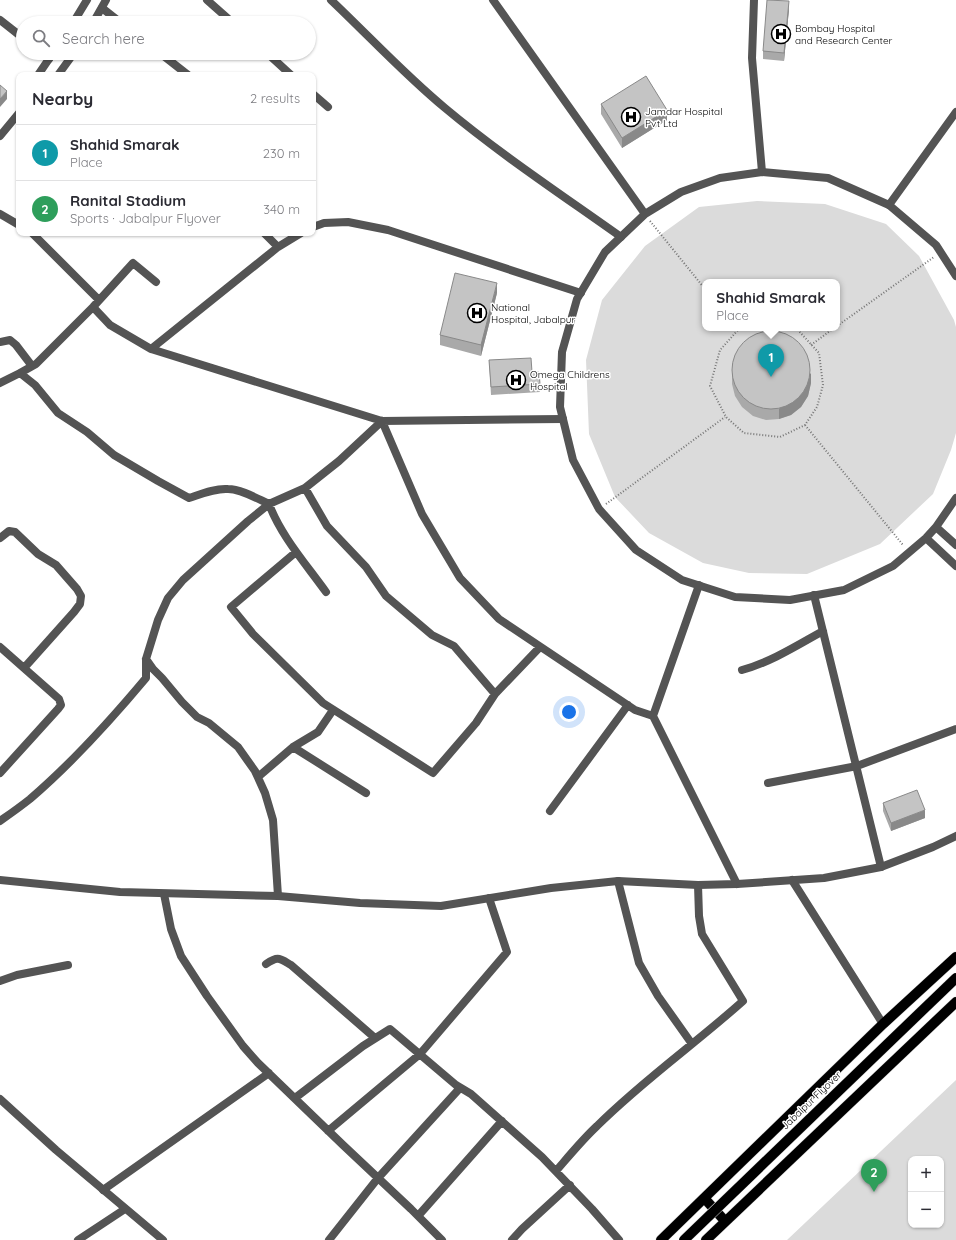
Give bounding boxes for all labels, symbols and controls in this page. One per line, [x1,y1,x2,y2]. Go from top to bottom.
search box [16,16,316,60]
place label: Bombay Hospital and Research Center [795,22,893,47]
hospital icon: Bombay Hospital and Research Center [770,23,792,45]
icon: search [30,27,52,49]
text: Search here [62,29,145,48]
text: Nearby [32,88,93,109]
text: 2 results [250,90,300,106]
place label: Jamdar Hospital Pvt Ltd [645,105,722,130]
hospital icon: Jamdar Hospital Pvt Ltd [620,106,642,128]
text: Shahid Smarak [70,135,180,154]
text: 1 [42,145,48,161]
text: 230 m [263,145,300,161]
text: Place [70,154,103,170]
text: Ranital Stadium [70,191,186,210]
text: 2 [41,201,49,217]
text: 340 m [263,201,300,217]
text: Sports · Jabalpur Flyover [70,210,221,226]
popup [702,279,840,331]
text: Shahid Smarak [716,288,826,307]
place label: National Hospital, Jabalpur [491,301,576,326]
hospital icon: National Hospital, Jabalpur [466,302,488,324]
text: Place [716,307,749,323]
pin: 1 [758,344,784,377]
place label: Omega Childrens Hospital [530,368,610,393]
hospital icon: Omega Childrens Hospital [505,369,527,391]
your location [559,702,579,722]
street label: Jabalpur Flyover [779,1068,844,1132]
map controls [908,1156,944,1228]
button: + [908,1156,944,1192]
pin: 2 [861,1159,887,1192]
button: − [908,1192,944,1228]

